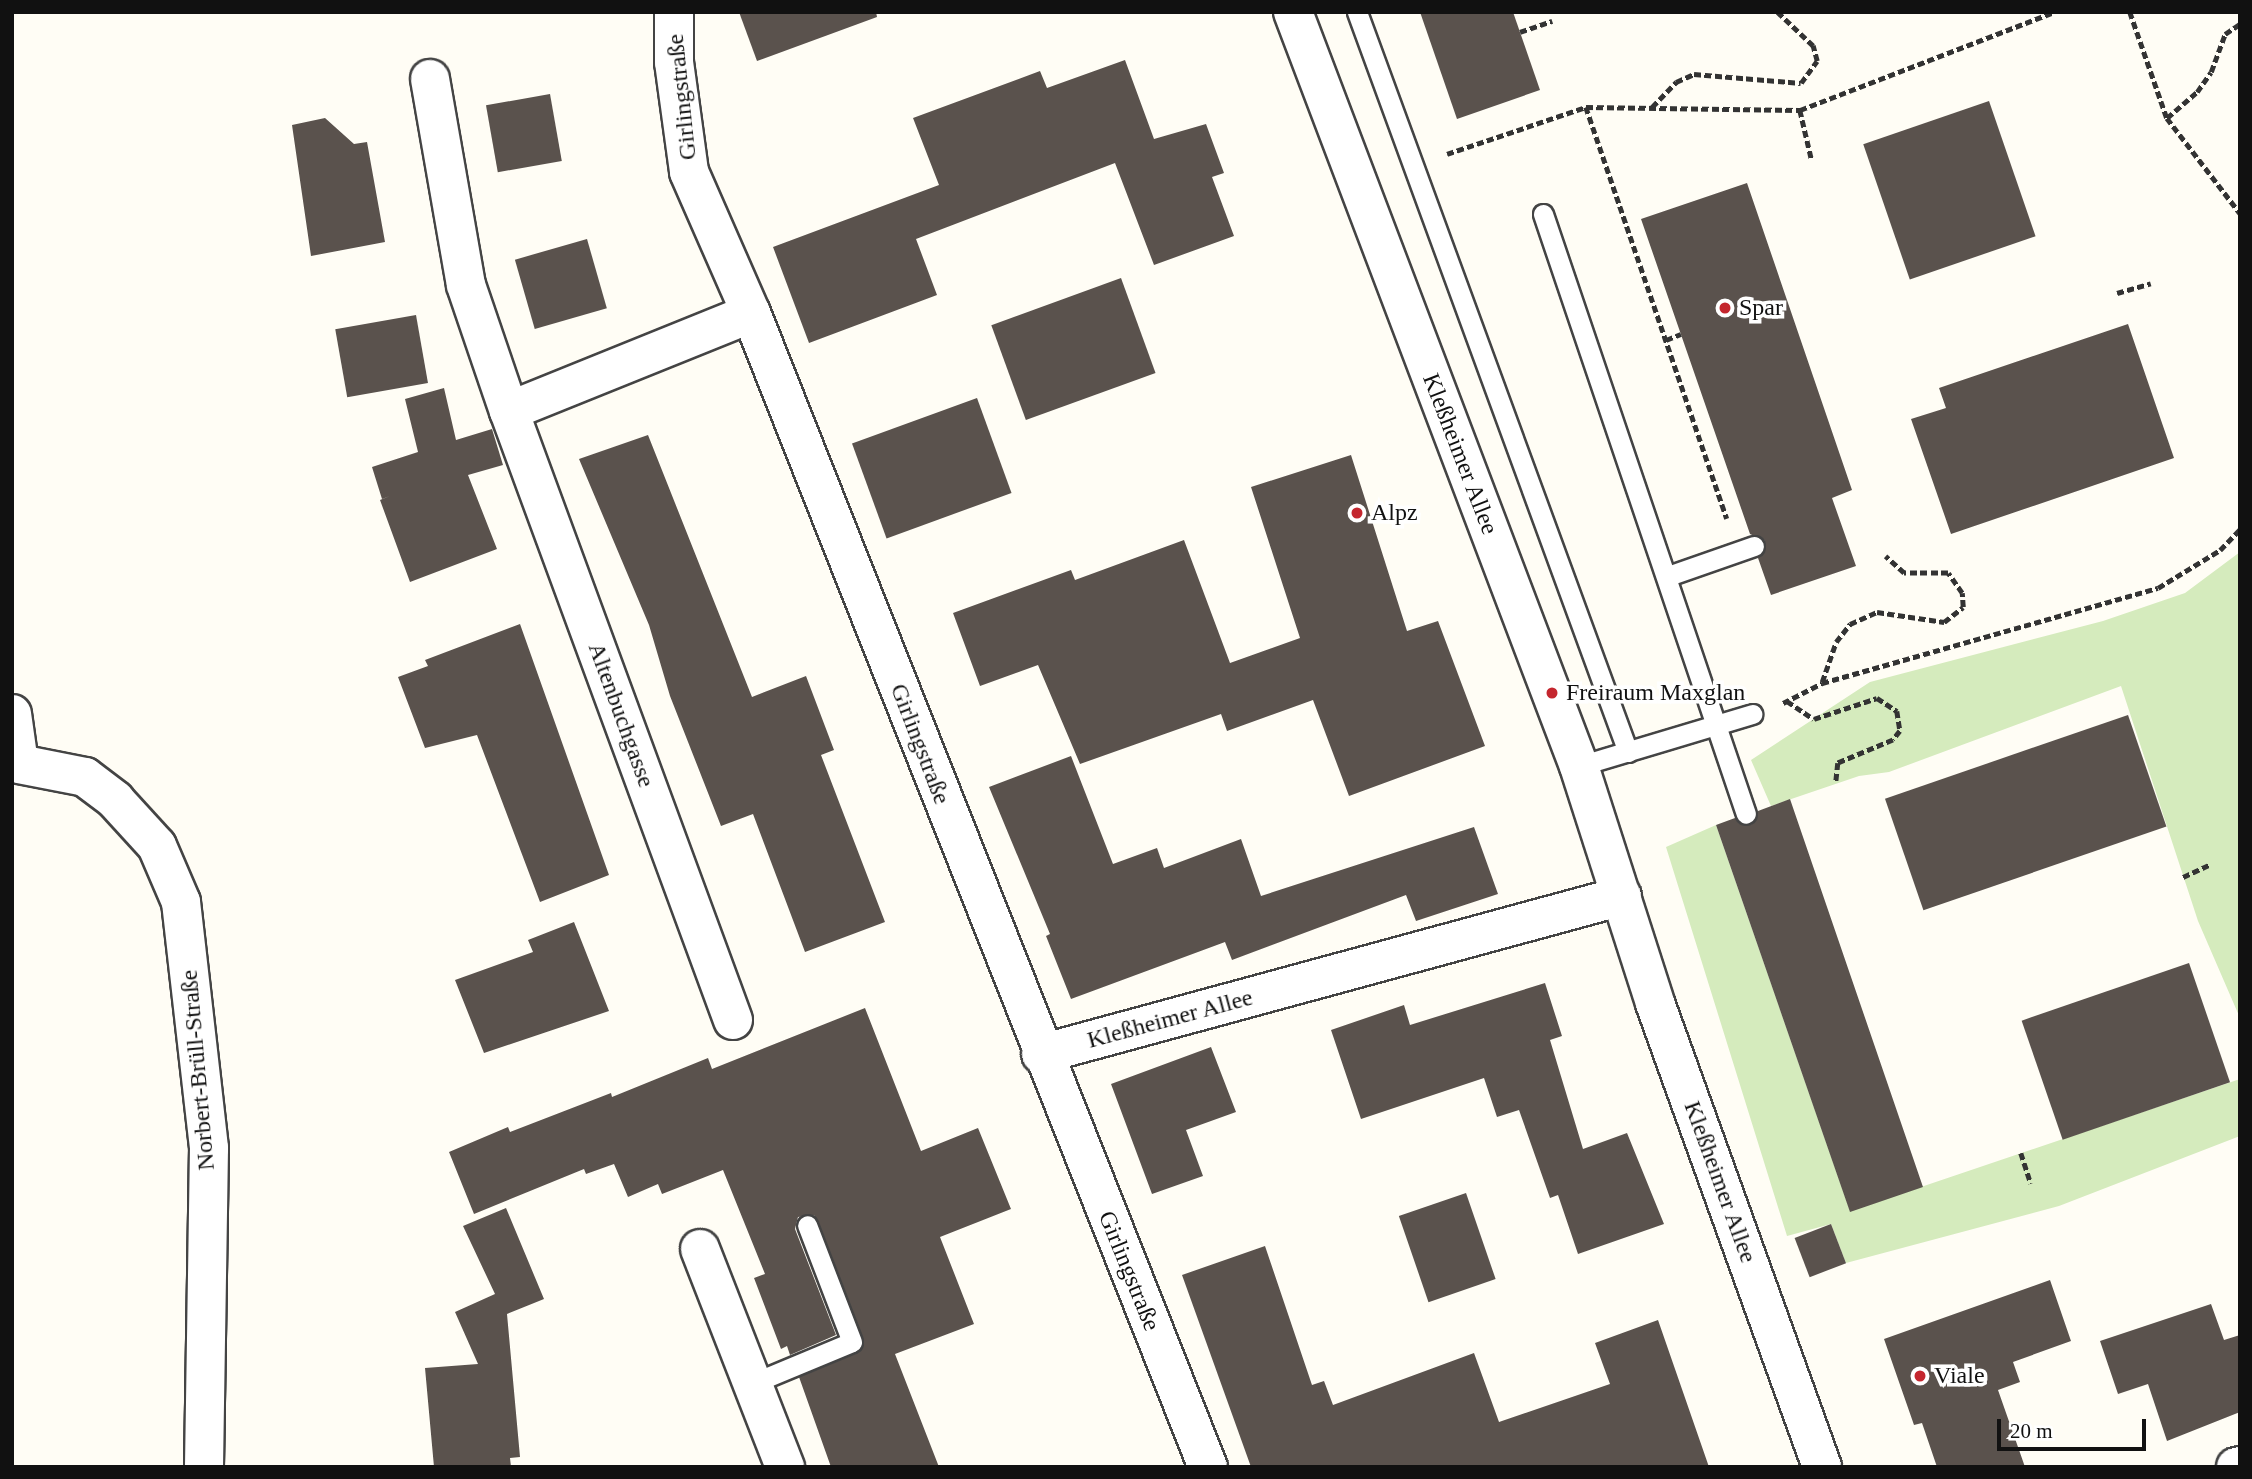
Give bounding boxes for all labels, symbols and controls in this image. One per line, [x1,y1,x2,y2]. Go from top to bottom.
street label: Girlingstraße [661,33,703,161]
place label: Spar [1739,294,1783,322]
marker: Spar [1717,300,1733,316]
street label: Kleßheimer Allee [1416,369,1504,539]
place label: Alpz [1371,499,1418,527]
marker: Alpz [1349,505,1365,521]
street label: Altenbuchgasse [581,639,661,791]
place label: Freiraum Maxglan [1566,679,1745,707]
street label: Girlingstraße [884,680,956,808]
marker: Freiraum Maxglan [1544,685,1560,701]
street label: Norbert-Brüll-Straße [175,968,221,1172]
street label: Kleßheimer Allee [1084,983,1256,1055]
street label: Kleßheimer Allee [1677,1097,1763,1267]
street label: Girlingstraße [1092,1207,1166,1335]
place label: Viale [1934,1362,1985,1390]
marker: Viale [1912,1368,1928,1384]
scale bar [2000,1406,2149,1450]
text: 20 m [2010,1419,2053,1443]

